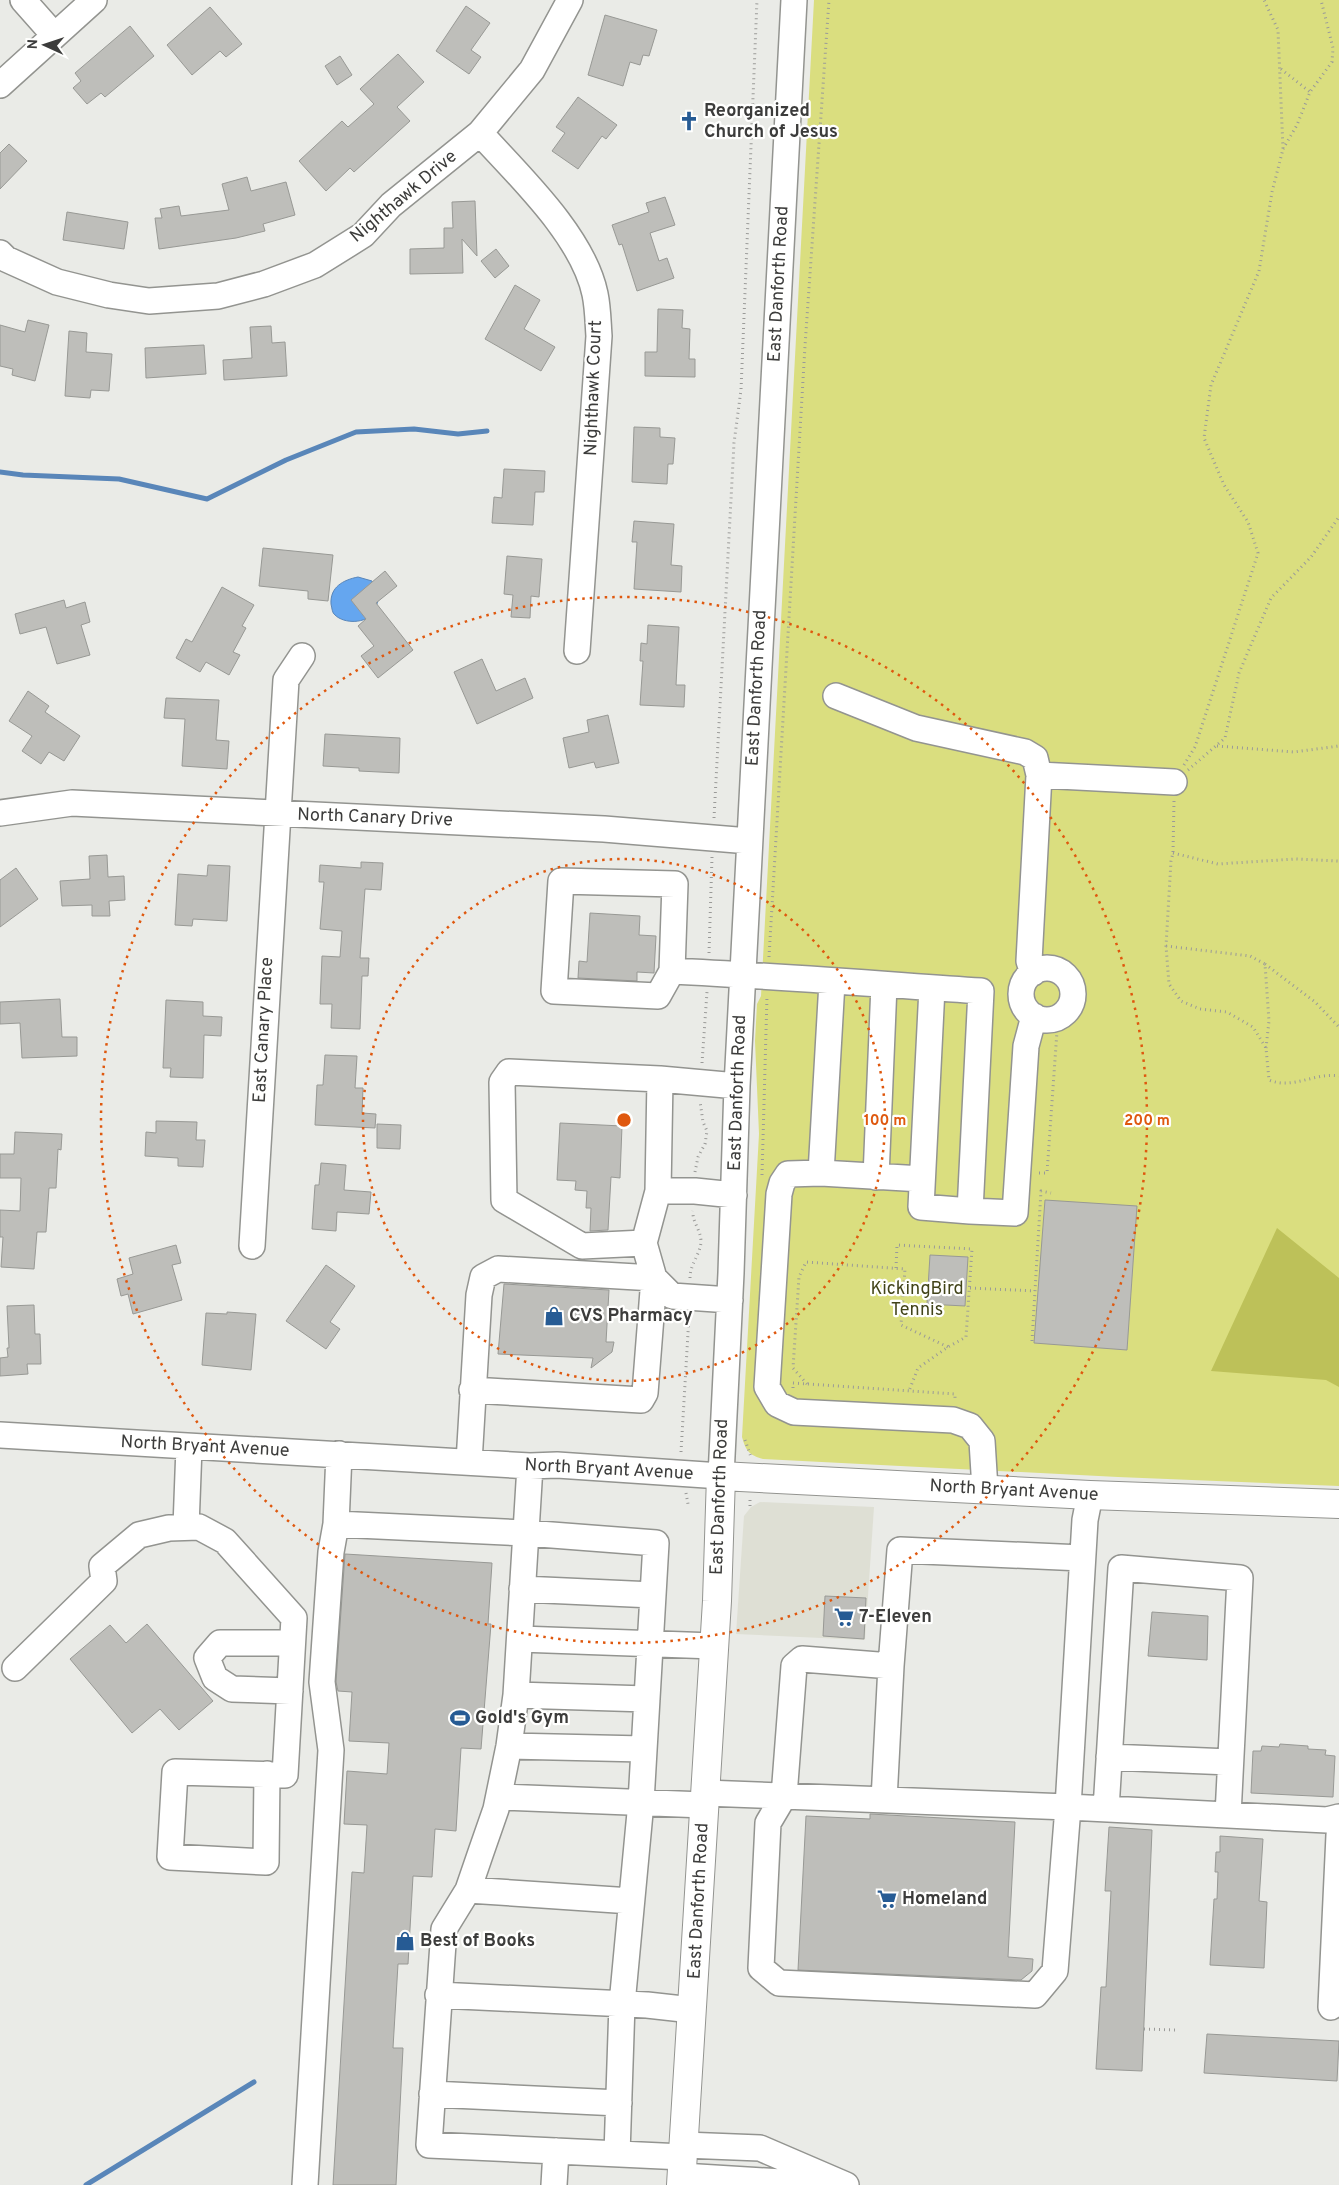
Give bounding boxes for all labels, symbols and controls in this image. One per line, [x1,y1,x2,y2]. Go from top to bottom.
north arrow [20,20,70,70]
text: N [25,39,42,50]
place label: Reorganized Church of Jesus [704,100,838,144]
church icon: Reorganized Church of Jesus [678,110,700,132]
street label: Nighthawk Drive [346,146,462,248]
street label: East Danforth Road [763,205,795,363]
street label: Nighthawk Court [580,320,608,456]
street label: East Danforth Road [741,609,773,767]
street label: North Canary Drive [297,804,453,832]
street label: East Canary Place [249,956,279,1104]
street label: East Danforth Road [724,1014,752,1172]
centre of rings [615,1111,633,1129]
text: 100 m [864,1112,906,1131]
text: 200 m [1124,1112,1170,1131]
park label: KickingBird Tennis [870,1278,964,1322]
shop icon: CVS Pharmacy [543,1305,565,1327]
place label: CVS Pharmacy [569,1305,693,1328]
street label: East Danforth Road [706,1418,734,1576]
street label: North Bryant Avenue [120,1431,290,1463]
street label: North Bryant Avenue [524,1454,694,1486]
street label: North Bryant Avenue [929,1475,1099,1507]
supermarket icon: 7-Eleven [833,1606,855,1628]
place label: 7-Eleven [859,1606,932,1629]
sports icon: Gold's Gym [449,1707,471,1729]
place label: Gold's Gym [475,1707,569,1730]
street label: East Danforth Road [683,1822,715,1980]
supermarket icon: Homeland [876,1888,898,1910]
place label: Homeland [902,1888,987,1911]
shop icon: Best of Books [394,1930,416,1952]
place label: Best of Books [420,1930,535,1953]

